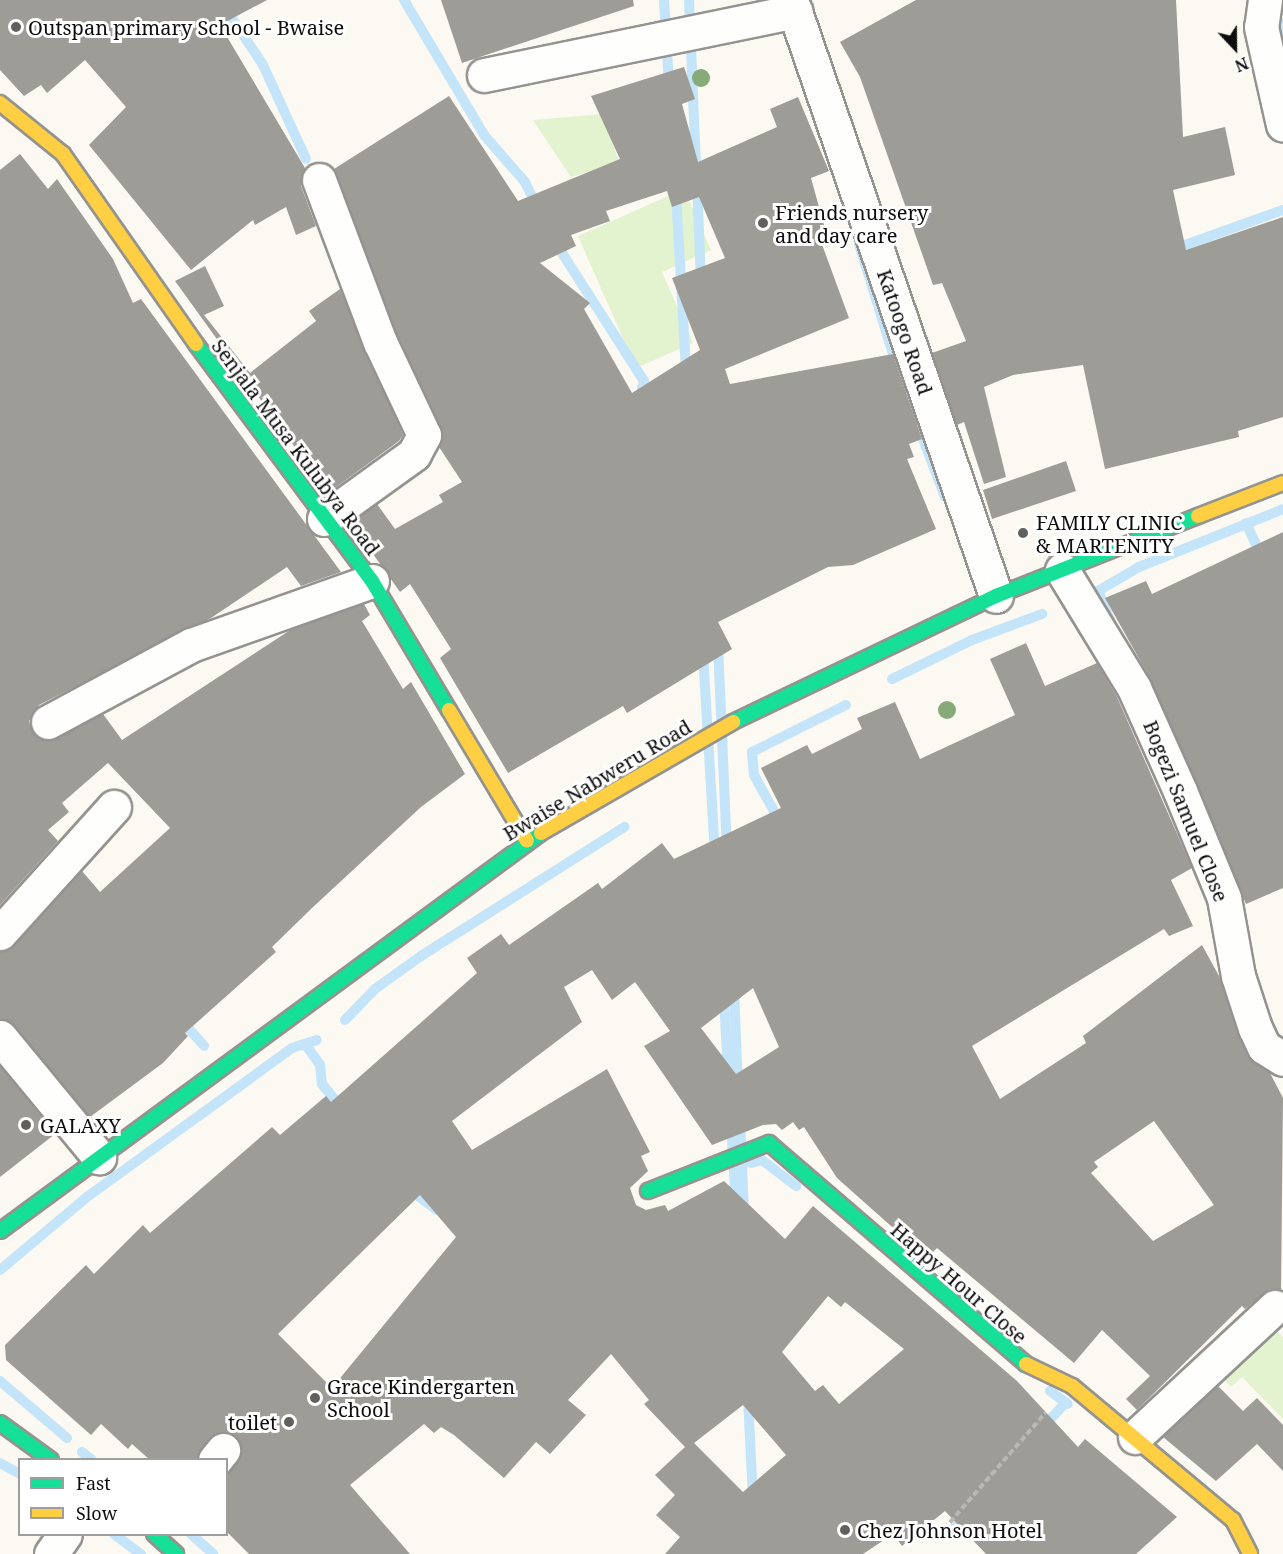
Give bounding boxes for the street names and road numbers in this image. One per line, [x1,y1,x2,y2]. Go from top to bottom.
street label: Katoogo Road [872,266,938,398]
street label: Senjala Musa Kulubya Road [207,334,385,560]
street label: Bwaise Nabweru Road [499,714,695,846]
street label: Bogezi Samuel Close [1139,717,1233,905]
street label: Happy Hour Close [886,1217,1032,1349]

